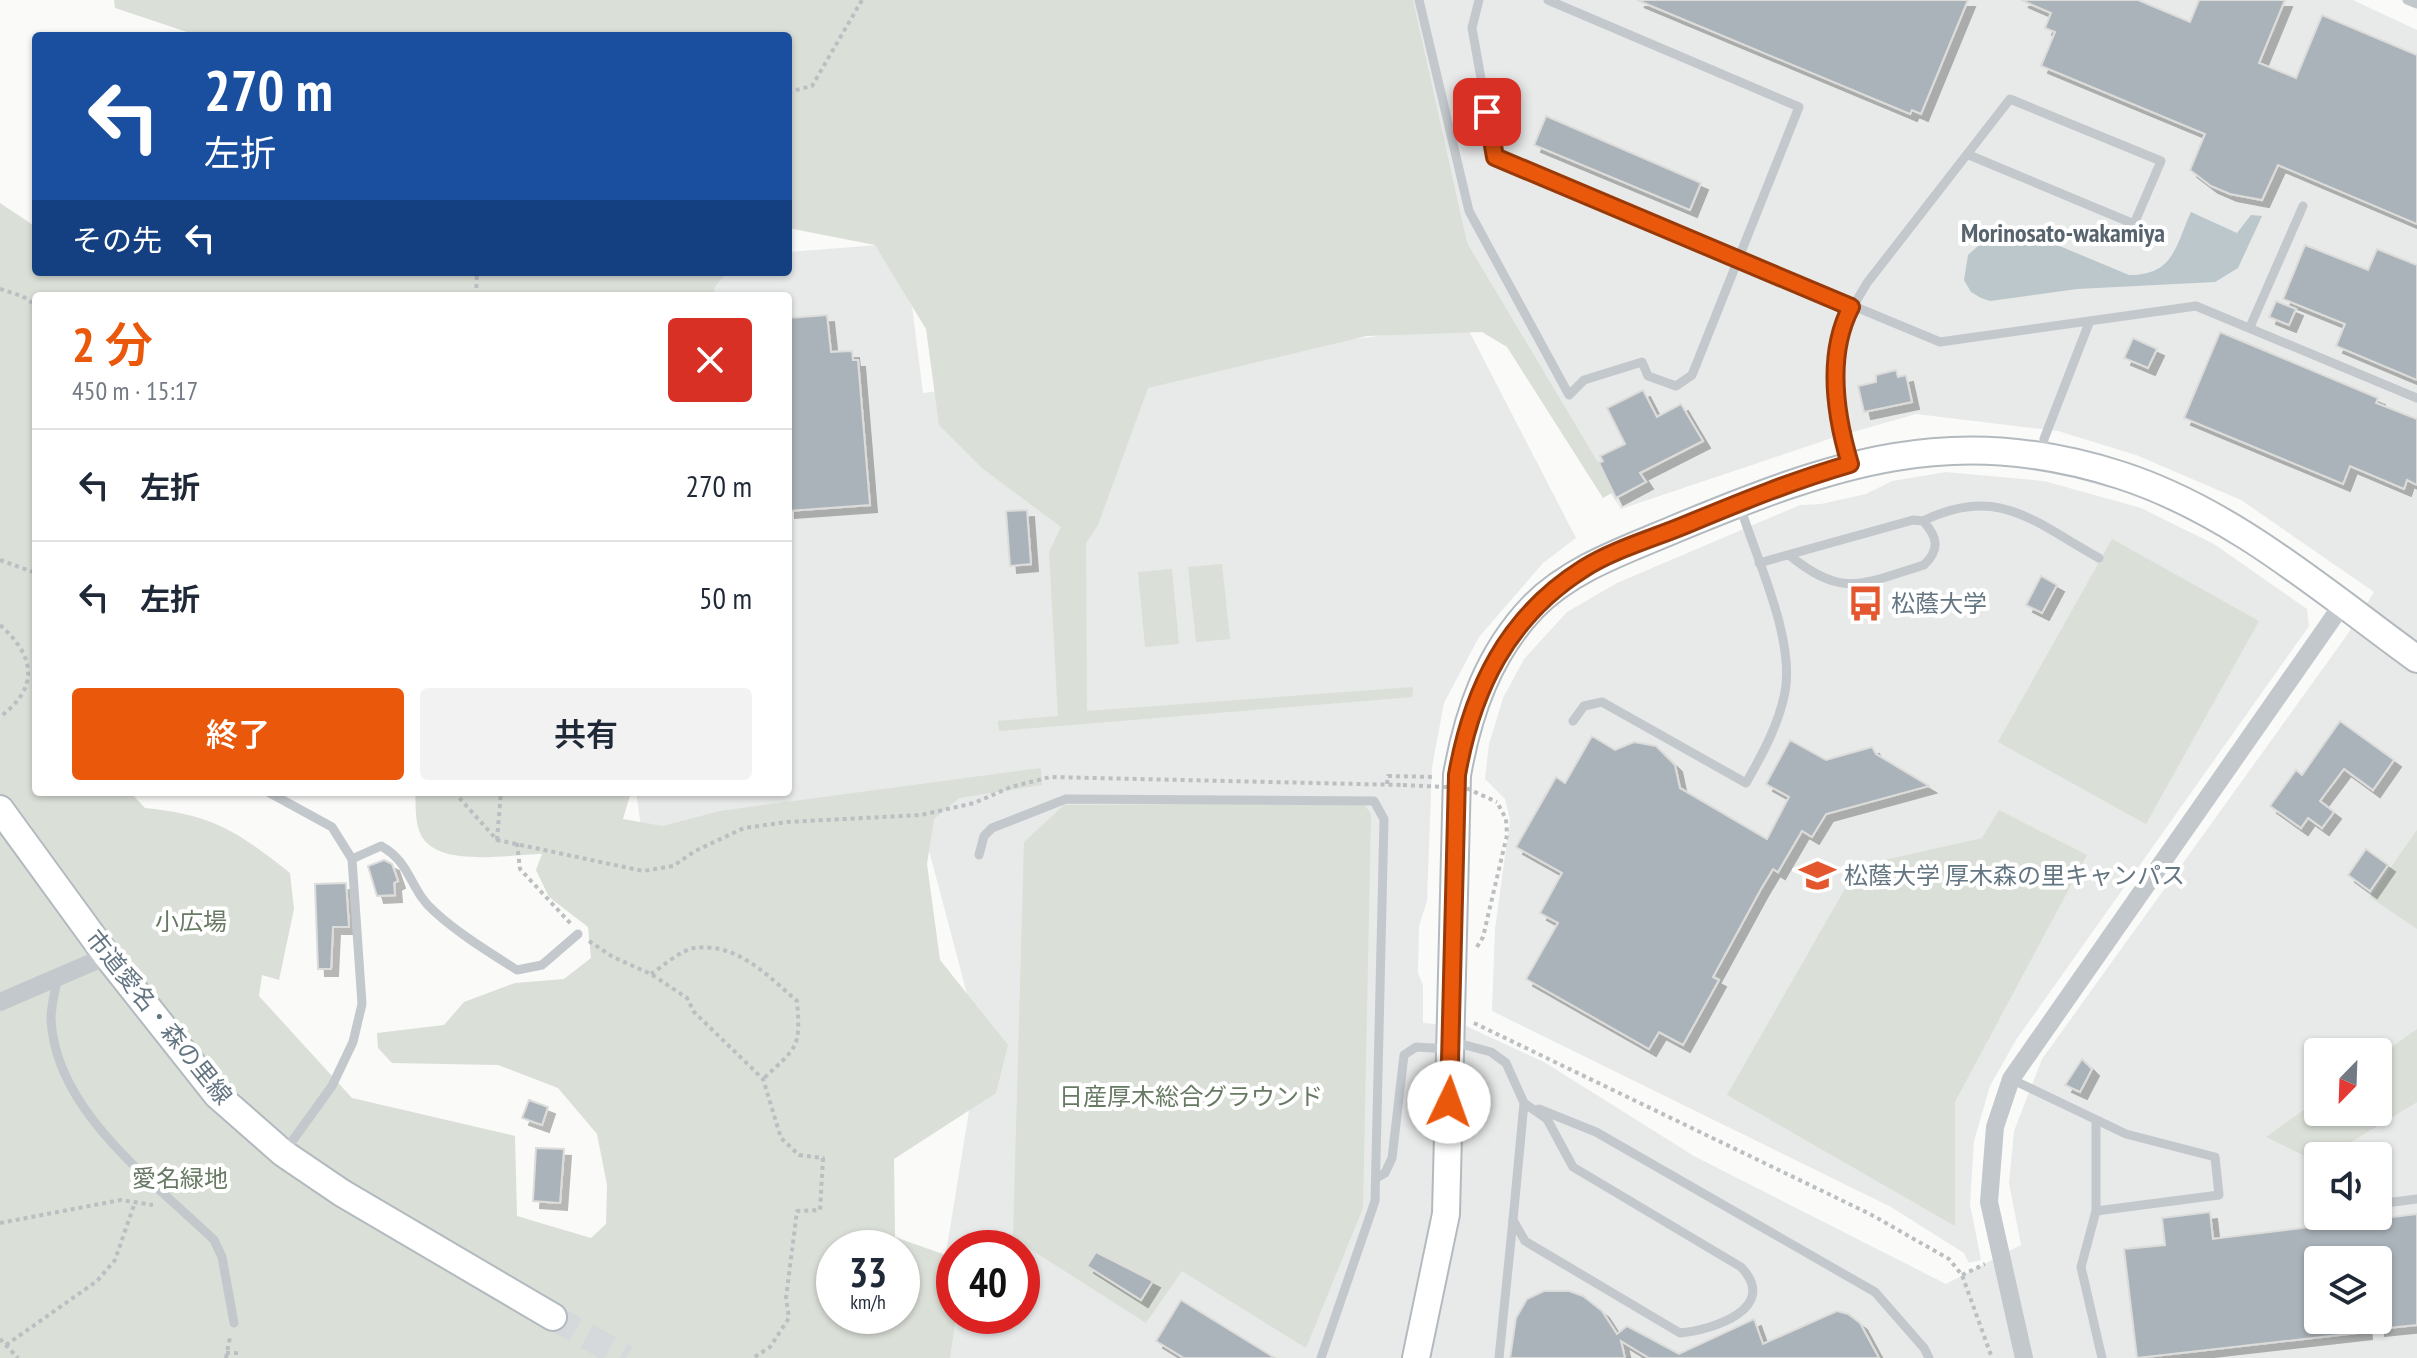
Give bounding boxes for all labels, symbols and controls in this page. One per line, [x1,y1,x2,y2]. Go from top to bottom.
text: 270 m [204,54,333,126]
icon: left [72,64,176,168]
pin [1453,78,1521,146]
icon: arrive [1465,90,1509,134]
text: 左折 [204,129,276,176]
icon: left [178,216,222,260]
district label: Morinosato-wakamiya [1961,216,2165,249]
text: その先 [72,220,162,259]
text: 2 分 [72,313,153,375]
button: close [668,318,752,402]
text: 450 m · 15:17 [72,374,198,407]
icon: left [72,463,116,507]
text: 270 m [686,466,752,505]
text: 左折 [140,467,200,506]
icon: left [72,575,116,619]
text: 50 m [699,578,752,617]
text: 左折 [140,579,200,618]
bus stop icon: 松蔭大学 [1846,584,1884,622]
place label: 松蔭大学 [1891,588,1987,619]
button: 終了 [72,688,404,780]
button: 共有 [420,688,752,780]
school or university icon: 松蔭大学 厚木森の里キャンパス [1799,856,1837,894]
place label: 松蔭大学 厚木森の里キャンパス [1844,860,2185,891]
park label: 小広場 [155,906,227,937]
street label: 市道愛名・森の里線 [79,923,239,1111]
north arrow [2304,1038,2392,1126]
map controls [2304,1038,2392,1334]
position arrow [1407,1060,1491,1144]
park label: 日産厚木総合グラウンド [1059,1081,1323,1112]
button: sound [2304,1142,2392,1230]
park label: 愛名緑地 [132,1163,228,1194]
speed limit sign: 40 [936,1230,1040,1334]
text: 33 [849,1246,887,1298]
button: layers [2304,1246,2392,1334]
text: km/h [850,1289,886,1315]

